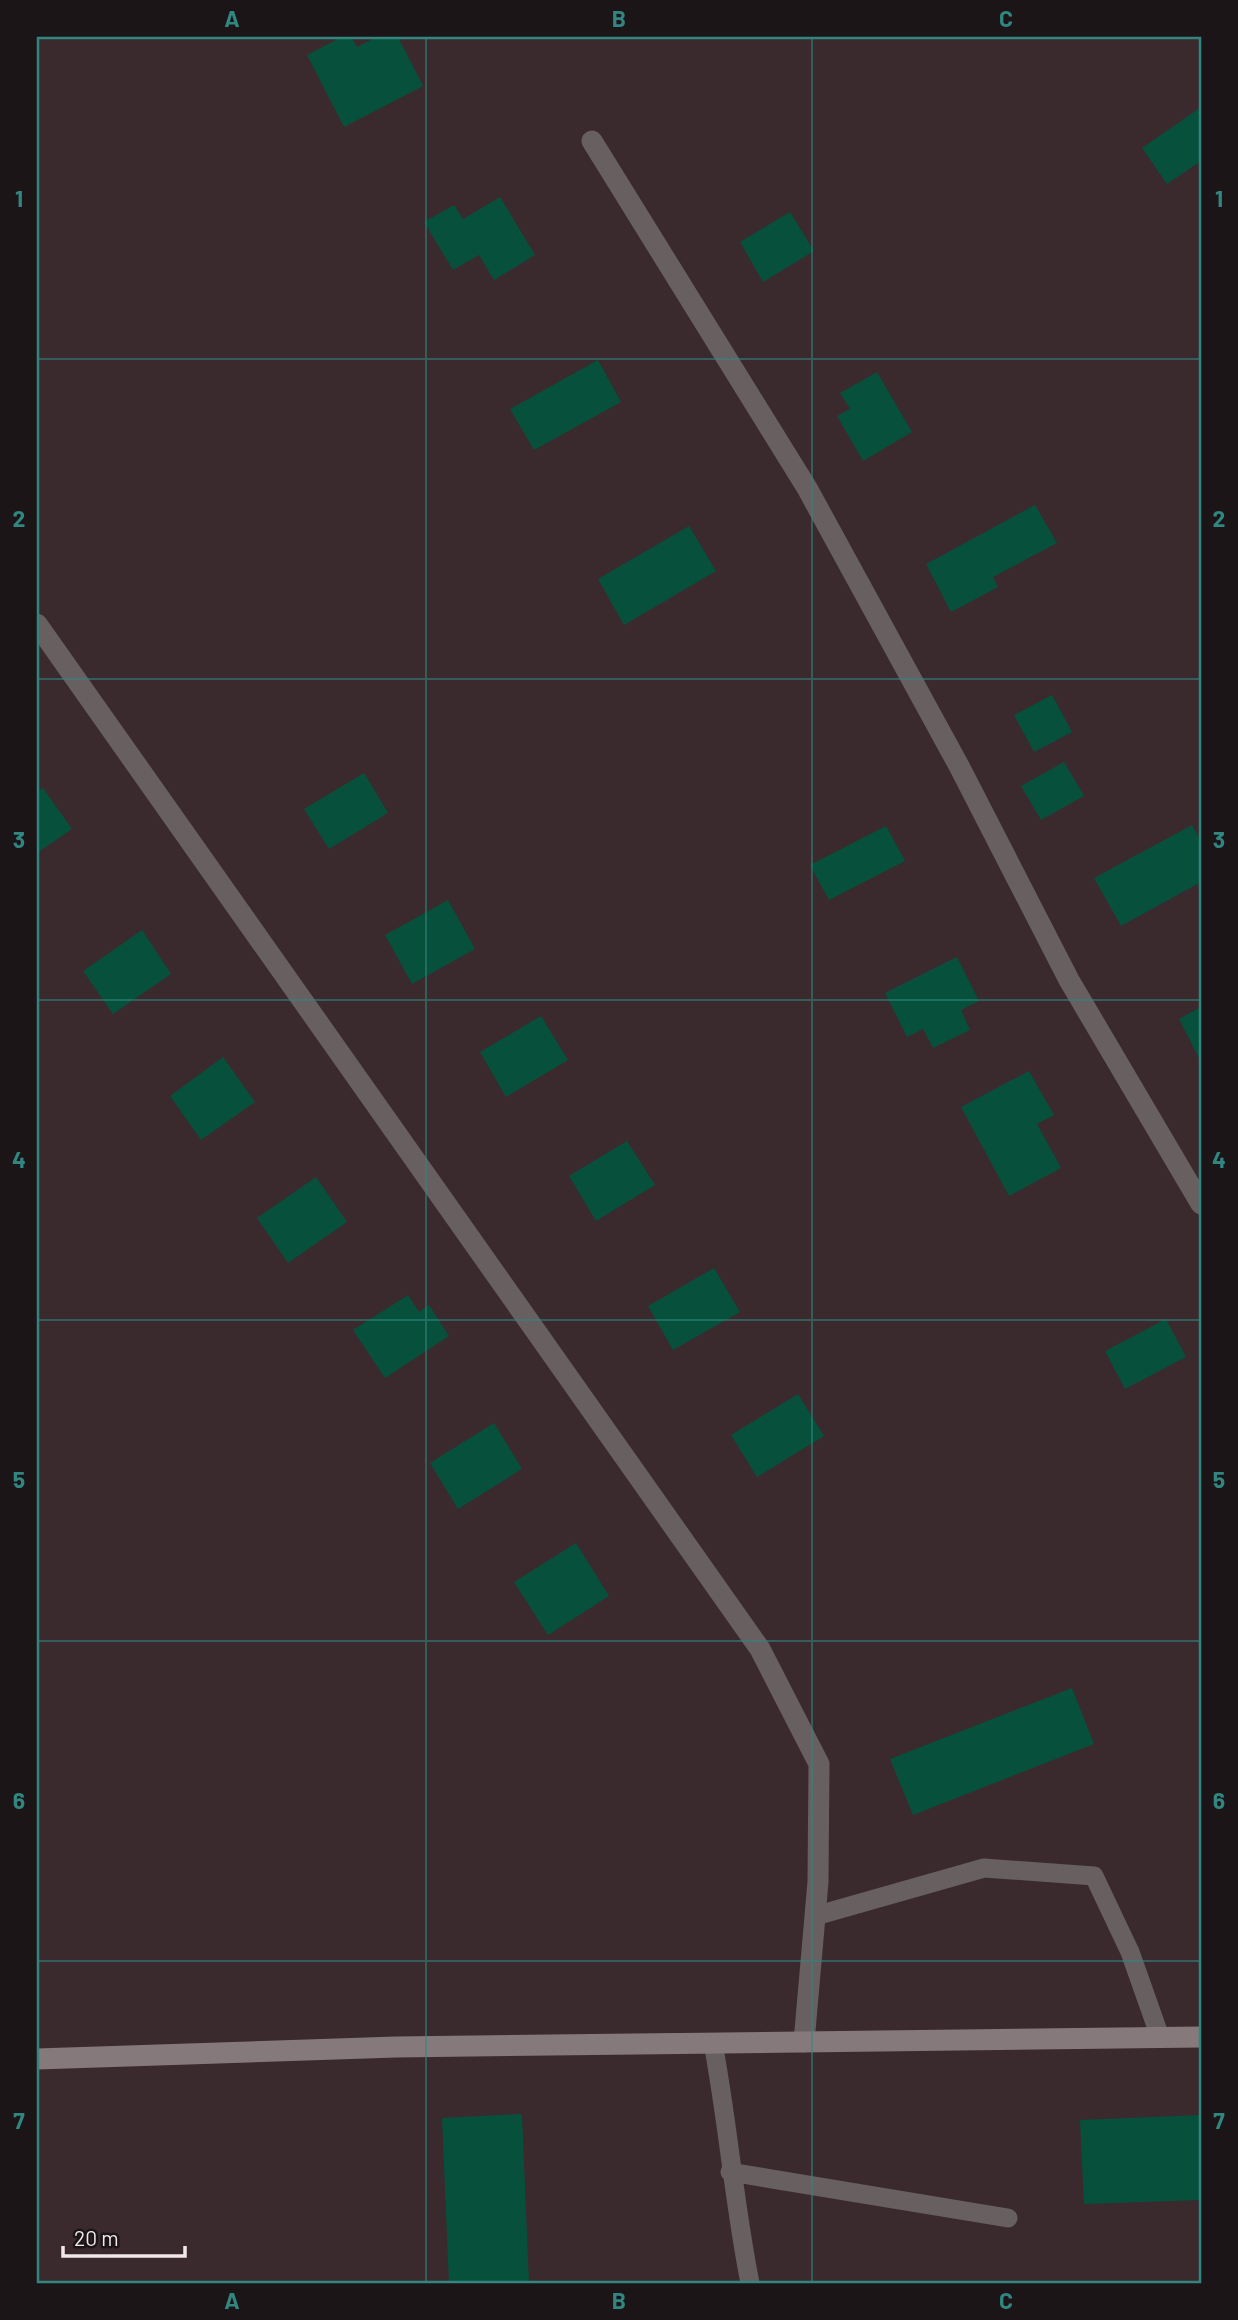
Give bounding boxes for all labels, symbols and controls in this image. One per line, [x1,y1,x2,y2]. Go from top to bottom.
text: A [224,4,240,32]
text: B [612,4,626,32]
text: C [999,4,1013,32]
text: 1 [15,184,23,212]
text: 1 [1215,184,1223,212]
text: 2 [13,504,25,532]
text: 2 [1213,504,1225,532]
text: 3 [13,825,25,853]
text: 3 [1213,825,1225,853]
text: 4 [12,1145,26,1173]
text: 4 [1212,1145,1226,1173]
text: 5 [13,1465,25,1493]
text: 5 [1213,1465,1225,1493]
text: 6 [13,1786,25,1814]
text: 6 [1213,1786,1225,1814]
text: 7 [13,2106,25,2134]
text: 7 [1213,2106,1225,2134]
scale bar [63,2215,186,2259]
text: 20 m [74,2225,119,2250]
text: A [224,2286,240,2314]
text: B [612,2286,626,2314]
text: C [999,2286,1013,2314]

